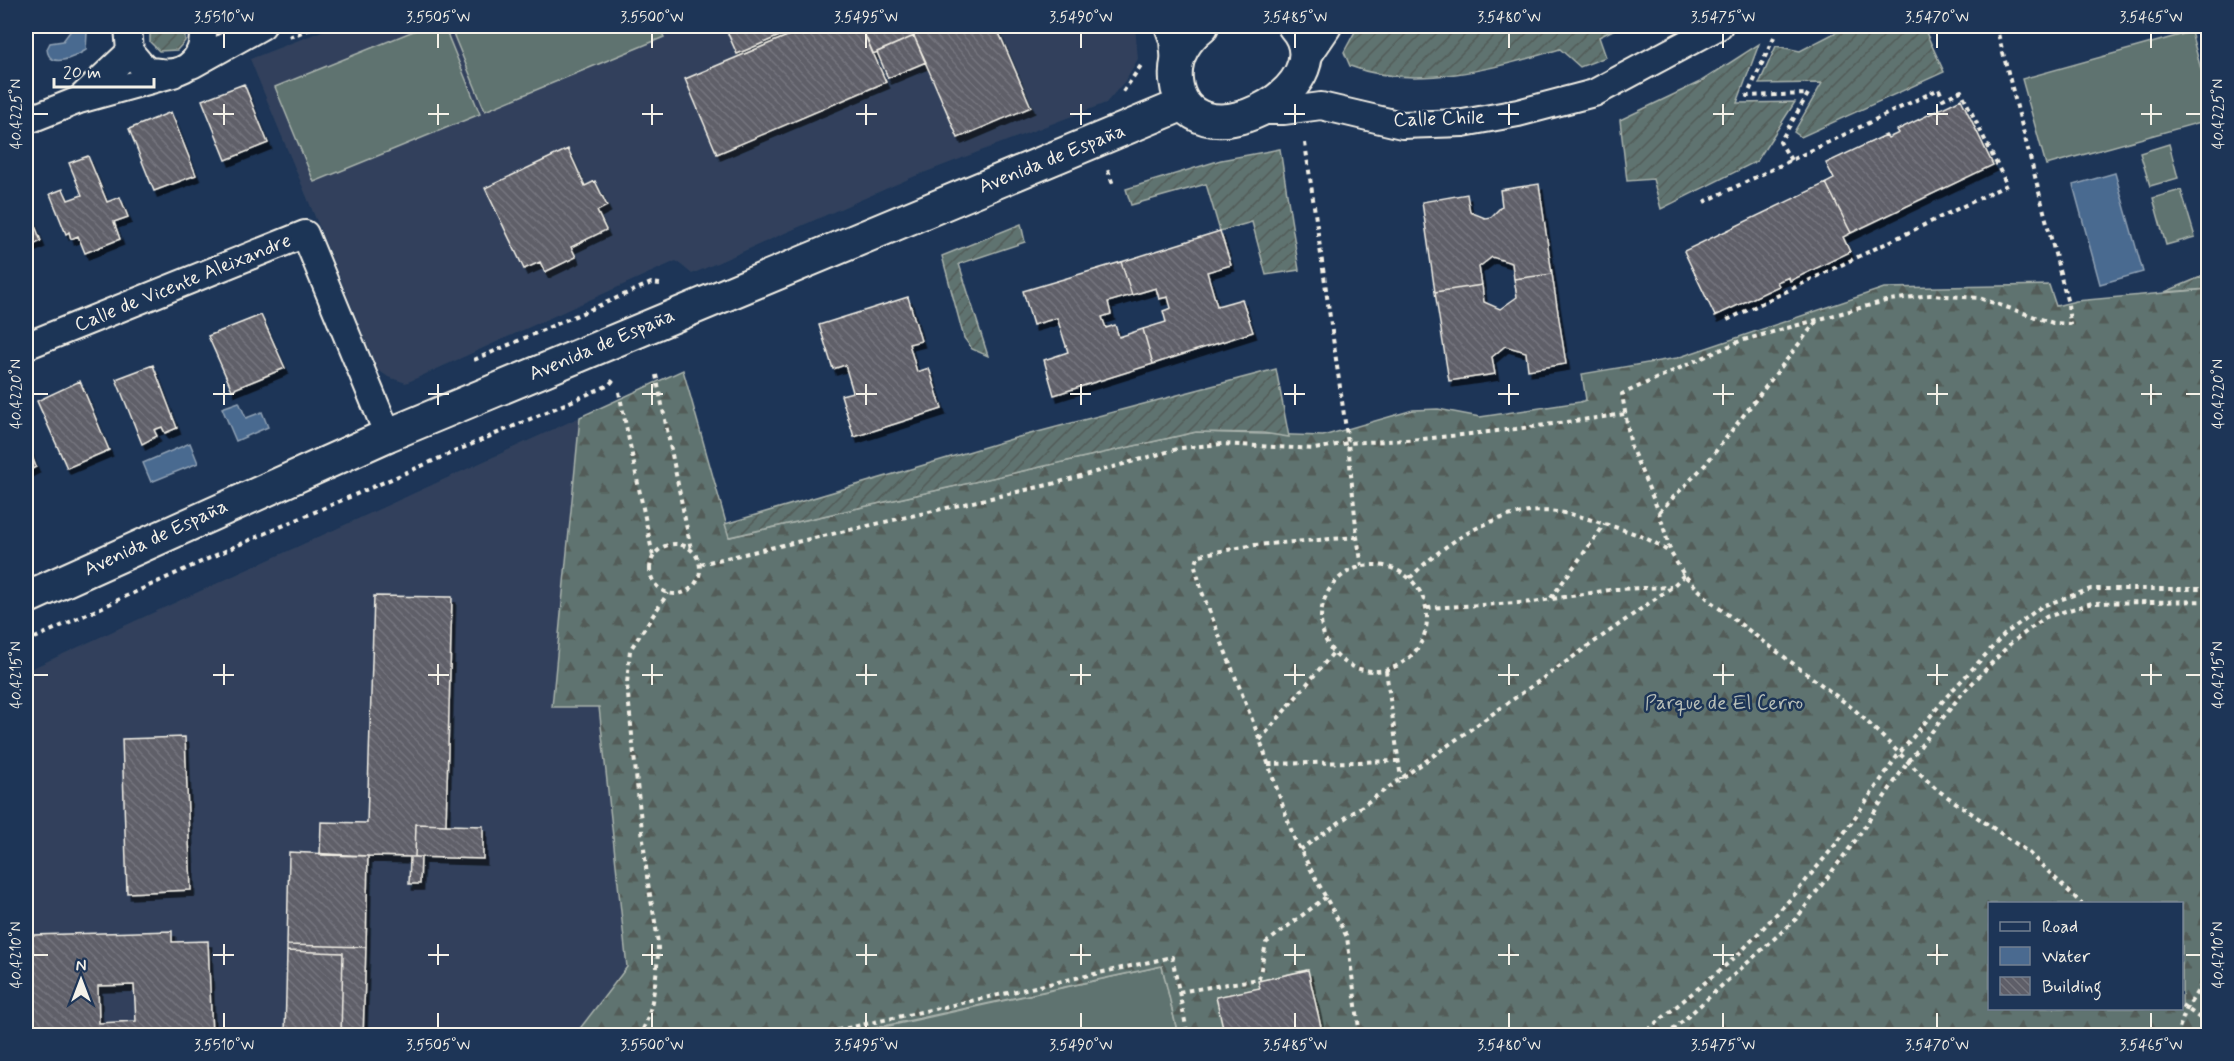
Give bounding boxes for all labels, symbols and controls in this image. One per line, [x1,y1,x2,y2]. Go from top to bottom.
text: 3.5510°W [194,8,254,28]
text: 3.5505°W [406,8,470,28]
text: 3.5500°W [620,8,684,28]
text: 3.5495°W [834,8,898,28]
text: 3.5490°W [1049,8,1113,28]
text: 3.5485°W [1263,8,1327,28]
text: 3.5480°W [1477,8,1541,28]
text: 3.5475°W [1691,8,1755,28]
text: 3.5470°W [1905,8,1969,28]
text: 3.5465°W [2119,8,2183,28]
scale bar [54,51,154,89]
text: 20 m [63,61,101,85]
text: 40.4225°N [7,79,27,149]
text: 40.4225°N [2209,79,2229,149]
street label: Calle Chile [1393,104,1485,134]
street label: Avenida de España [975,117,1129,201]
street label: Calle de Vicente Aleixandre [71,227,295,339]
street label: Avenida de España [525,302,679,388]
text: 40.4220°N [7,359,27,429]
text: 40.4220°N [2209,359,2229,429]
street label: Avenida de España [80,493,232,583]
text: 40.4215°N [7,641,27,709]
text: 40.4215°N [2209,641,2229,709]
park label: Parque de El Cerro [1645,690,1803,717]
legend [1988,902,2183,1010]
text: Road [2042,915,2078,939]
text: 40.4210°N [7,922,27,988]
text: 40.4210°N [2209,922,2229,988]
text: Water [2042,945,2091,969]
north arrow [51,950,111,1010]
text: N [76,956,86,977]
text: Building [2042,975,2102,1001]
text: 3.5510°W [194,1036,254,1056]
text: 3.5505°W [406,1036,470,1056]
text: 3.5500°W [620,1036,684,1056]
text: 3.5495°W [834,1036,898,1056]
text: 3.5490°W [1049,1036,1113,1056]
text: 3.5485°W [1263,1036,1327,1056]
text: 3.5480°W [1477,1036,1541,1056]
text: 3.5475°W [1691,1036,1755,1056]
text: 3.5470°W [1905,1036,1969,1056]
text: 3.5465°W [2119,1036,2183,1056]

